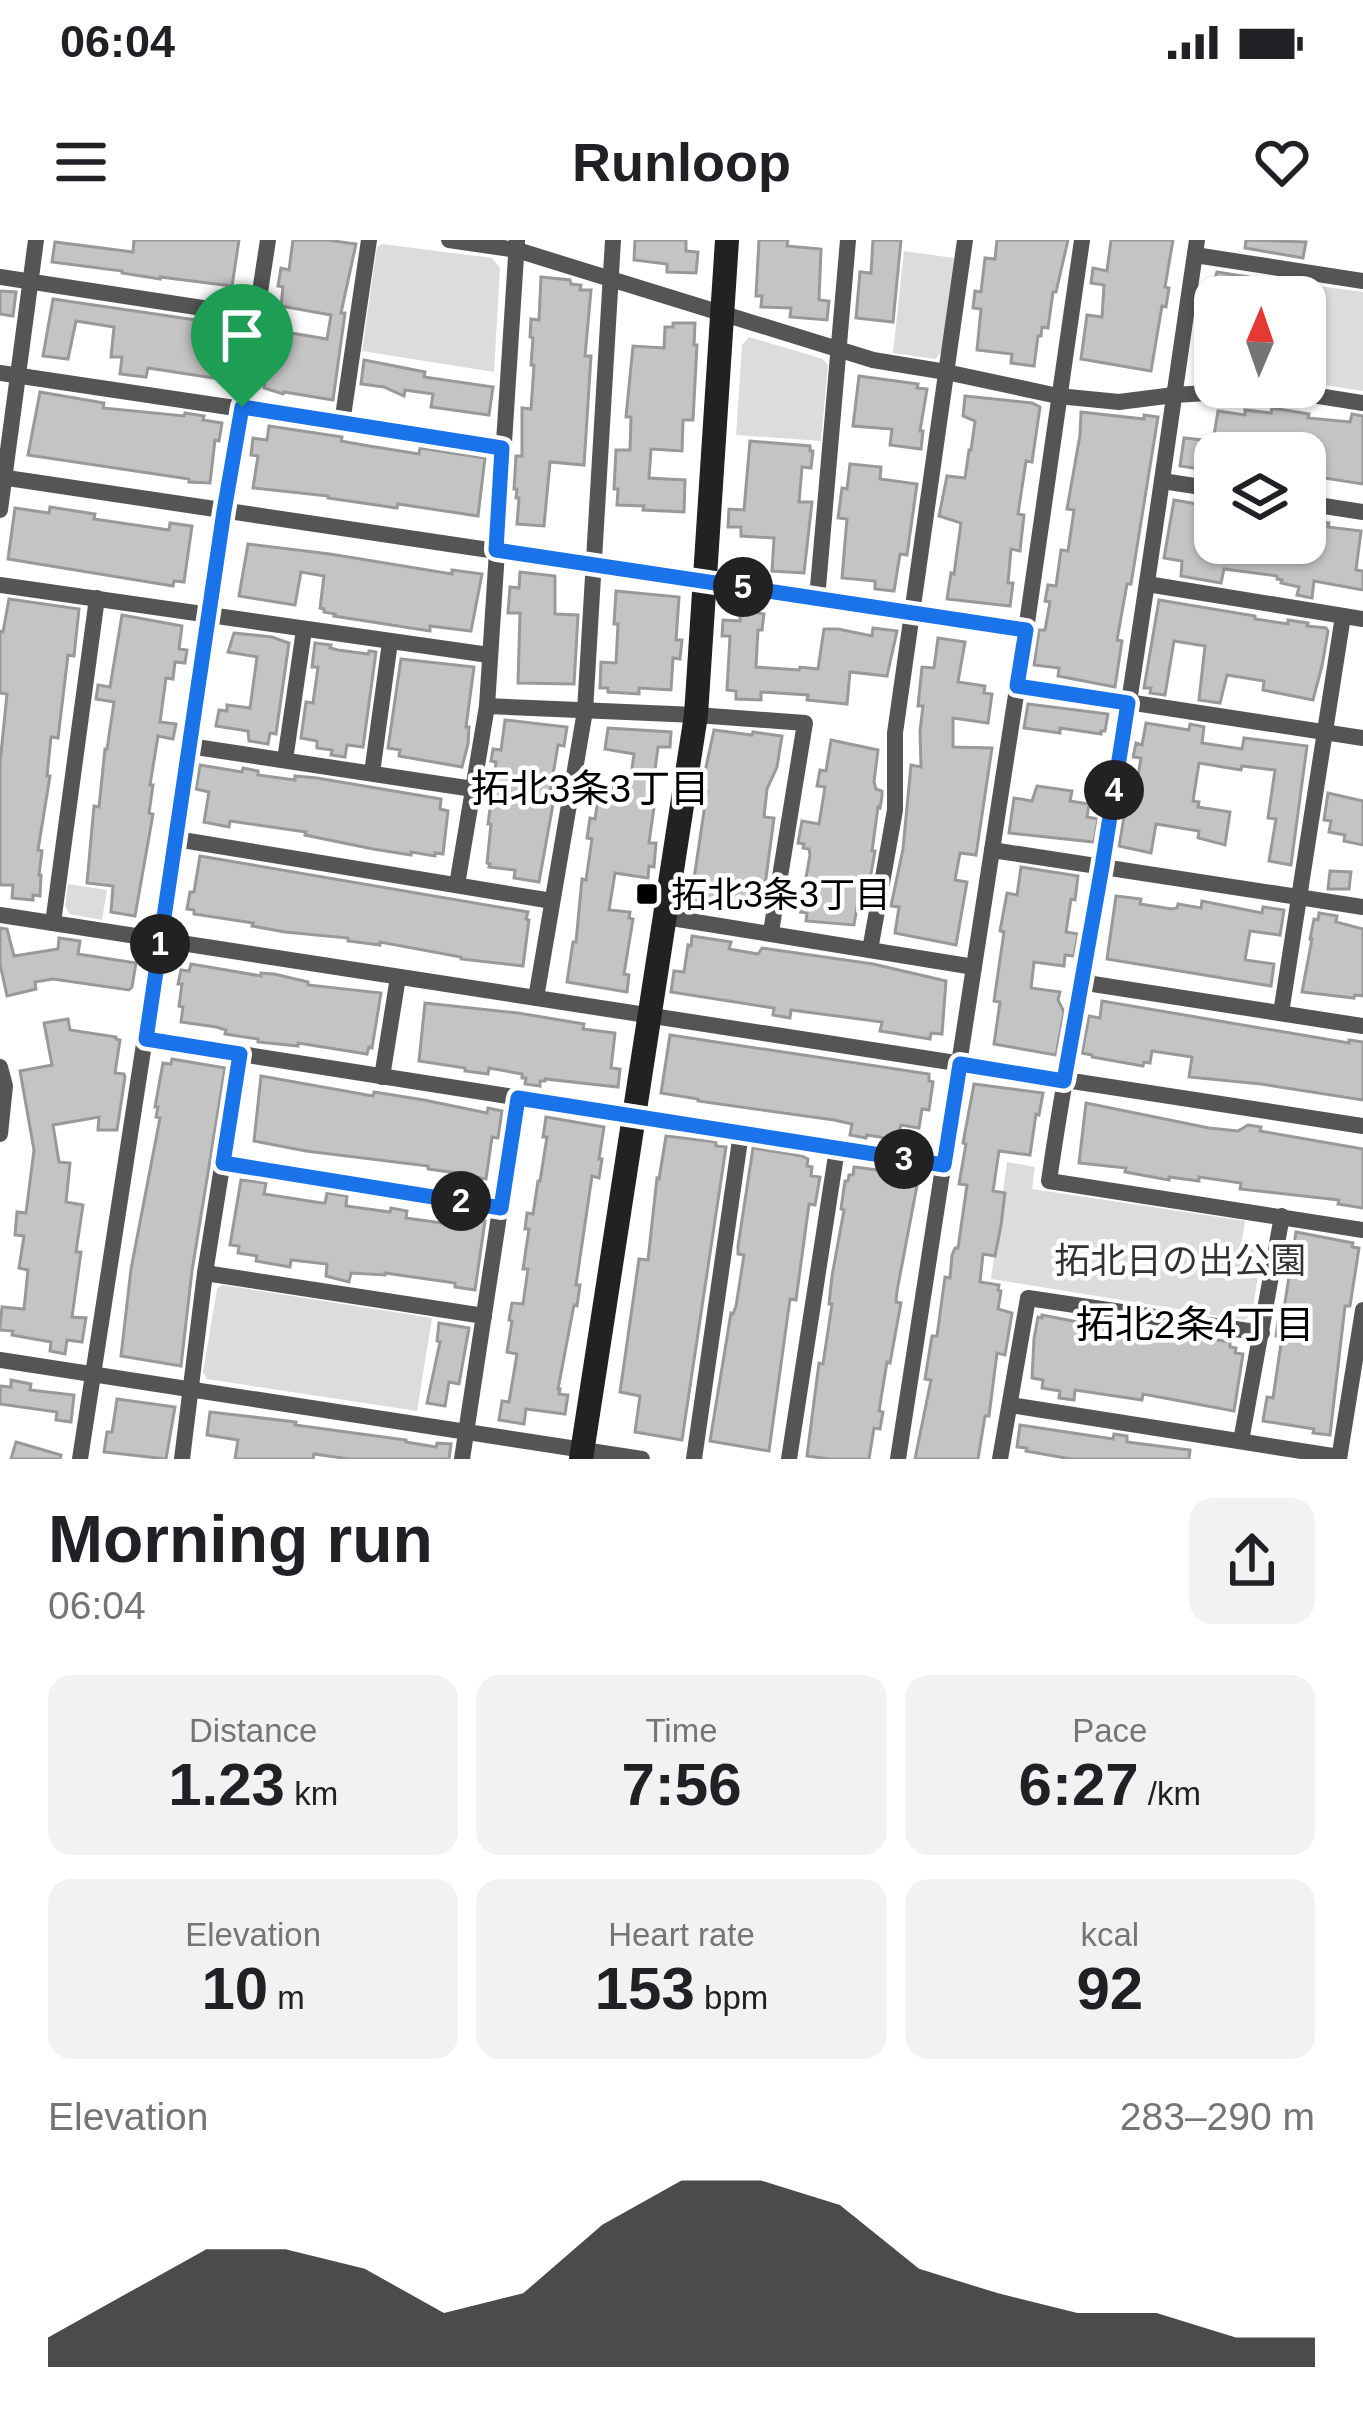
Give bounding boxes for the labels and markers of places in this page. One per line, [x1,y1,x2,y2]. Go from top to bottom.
pin [191,284,293,407]
pin: 5 [713,557,773,617]
pin: 4 [1084,760,1144,820]
place label: 拓北3条3丁目 [671,874,891,915]
marker: 拓北3条3丁目 [634,881,660,907]
pin: 1 [130,914,190,974]
pin: 3 [874,1129,934,1189]
pin: 2 [431,1171,491,1231]

